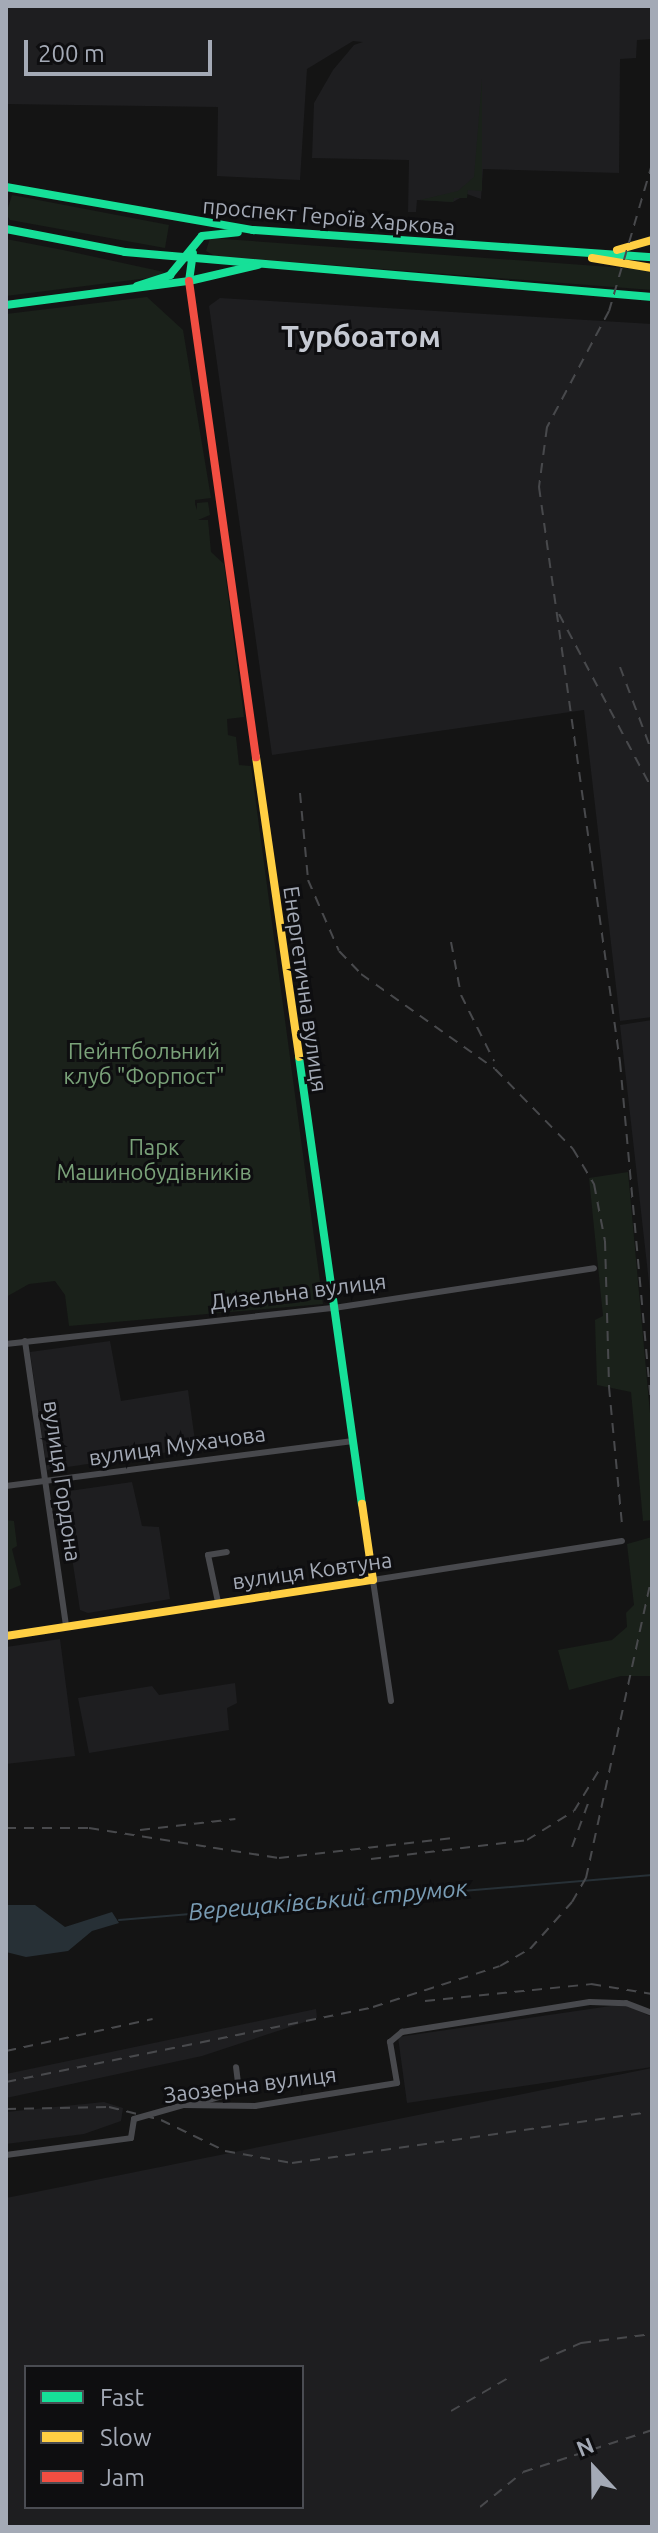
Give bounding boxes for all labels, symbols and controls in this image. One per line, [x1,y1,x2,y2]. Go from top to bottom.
scale bar [28,24,216,74]
text: 200 m [38,40,105,67]
street label: проспект Героїв Харкова [201,192,457,240]
district label: Турбоатом [281,318,441,354]
street label: Енергетична вулиця [278,884,334,1094]
park label: Пейнтбольний клуб "Форпост" [64,1037,224,1088]
park label: Парк Машинобудівників [56,1133,252,1184]
street label: Дизельна вулиця [208,1267,388,1315]
street label: вулиця Гордона [39,1399,87,1563]
street label: вулиця Мухачова [87,1420,267,1470]
street label: вулиця Ковтуна [230,1546,394,1594]
water label: Верещаківський струмок [187,1873,469,1927]
street label: Заозерна вулиця [162,2060,338,2108]
legend [24,2365,304,2509]
text: Fast [100,2384,144,2411]
text: Slow [100,2424,152,2451]
north arrow [554,2429,634,2509]
text: N [573,2432,597,2461]
text: Jam [100,2464,145,2491]

